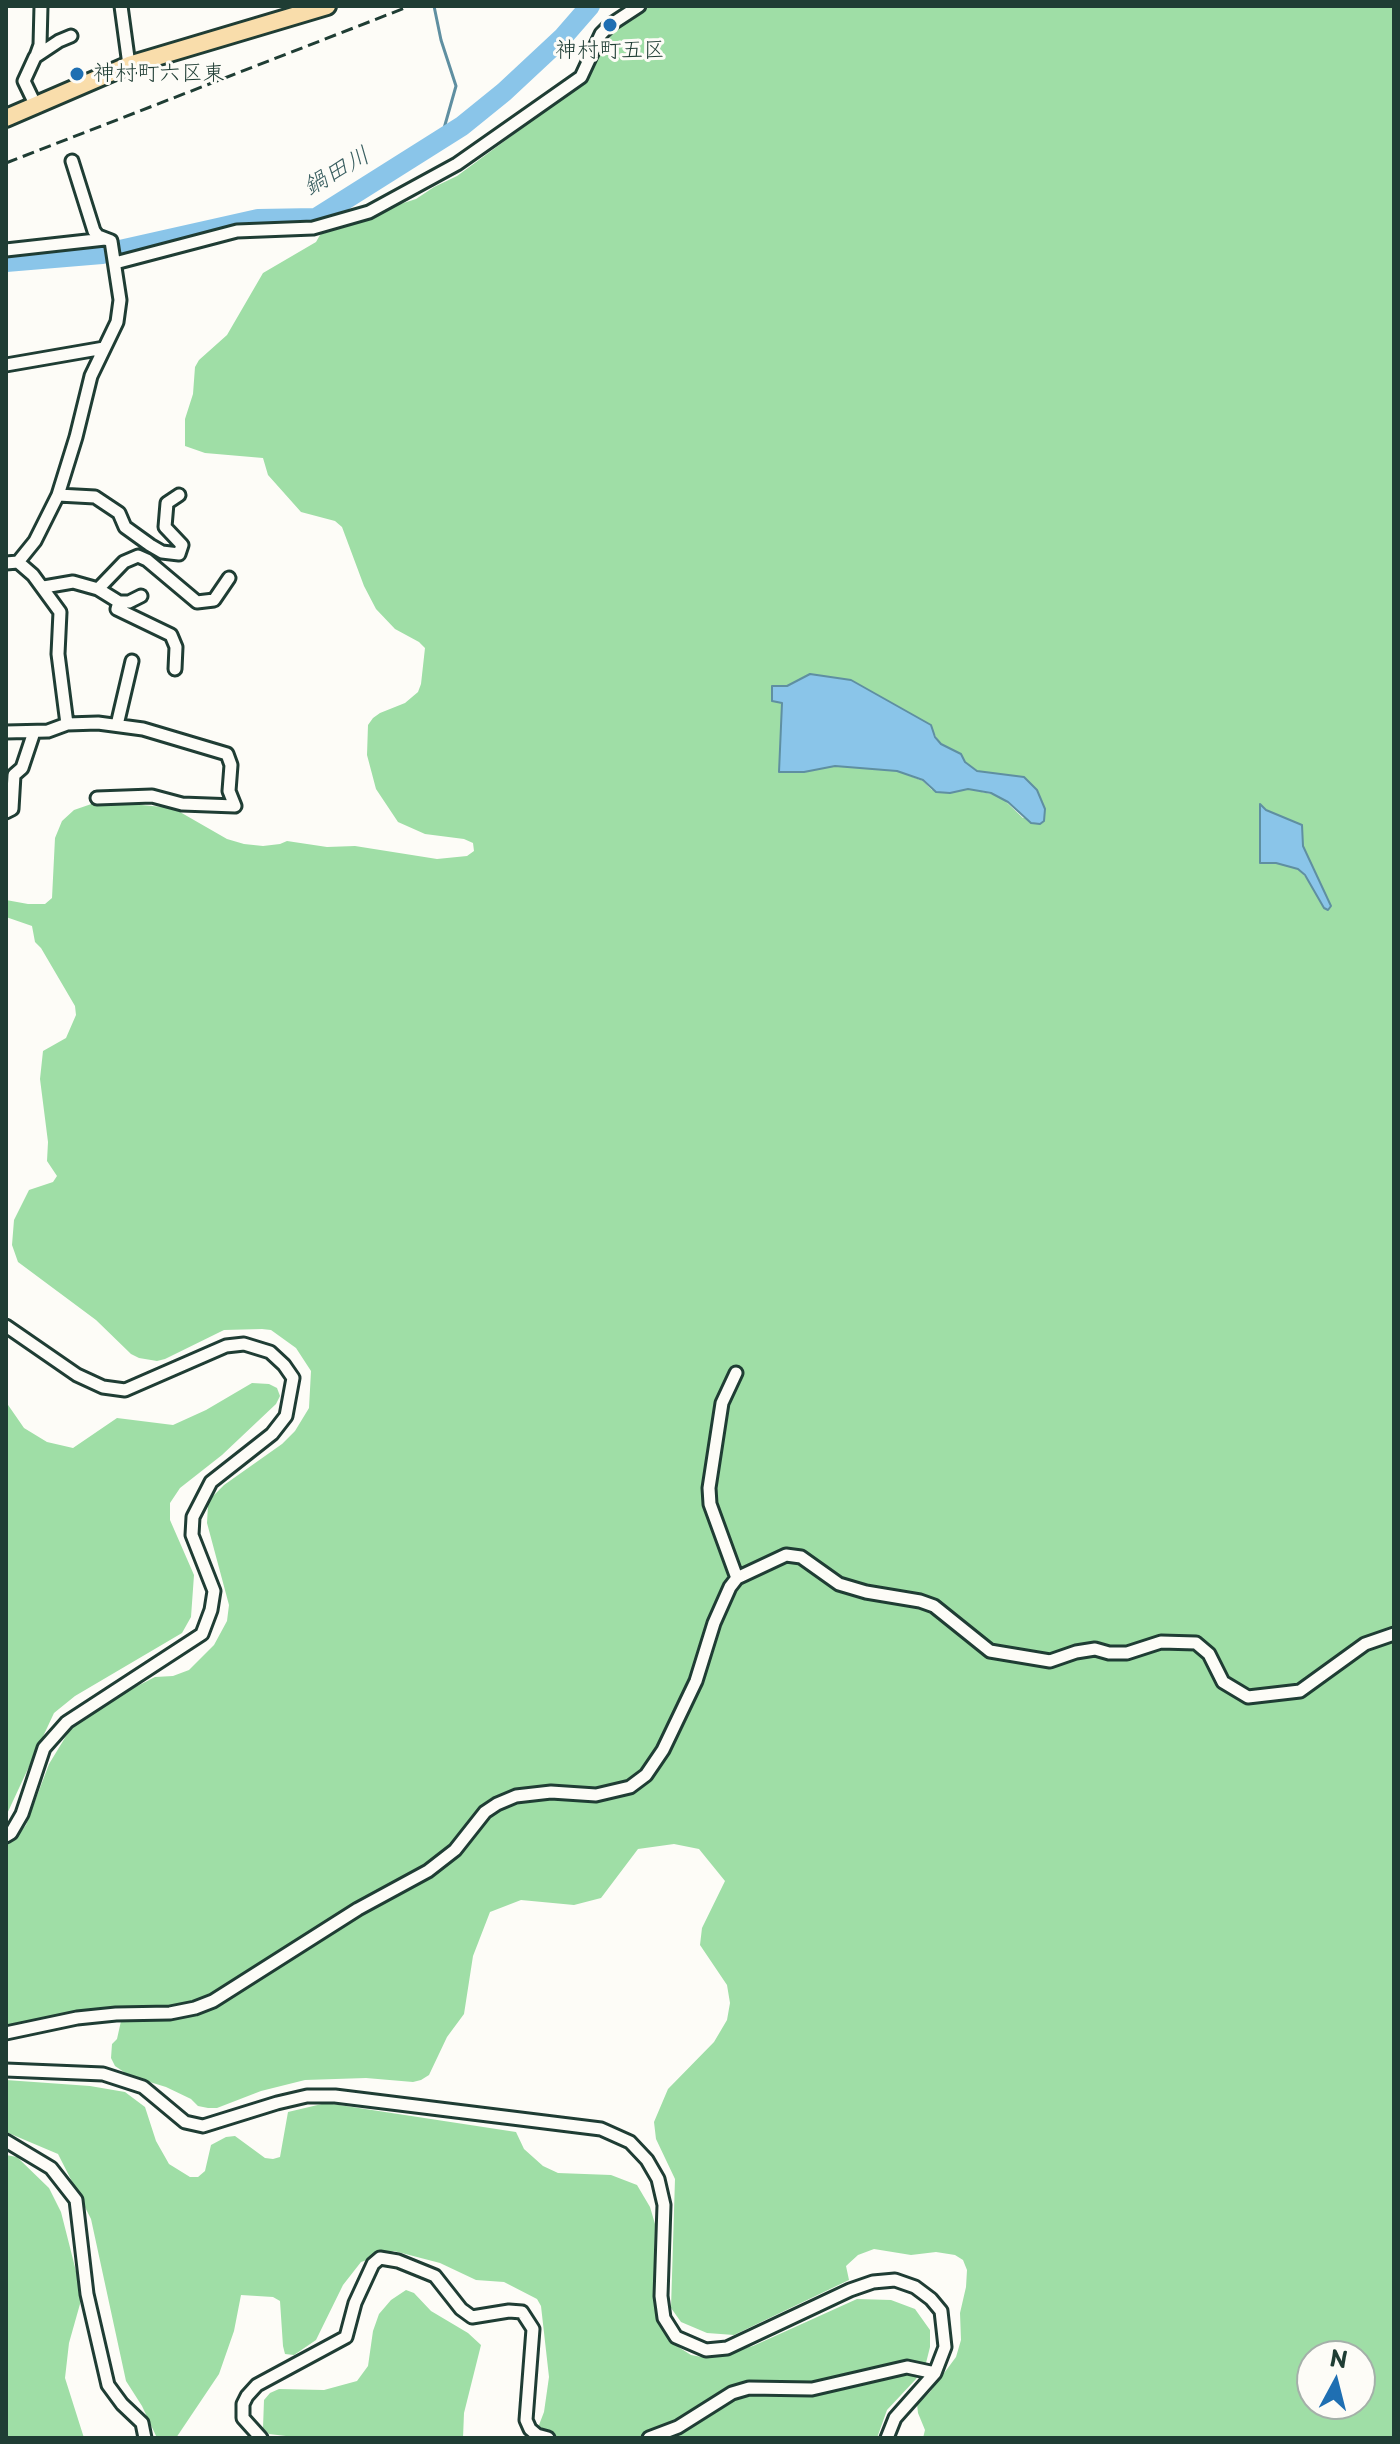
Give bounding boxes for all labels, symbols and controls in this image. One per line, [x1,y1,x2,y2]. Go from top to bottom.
marker: 神村町五区 [601,16,619,34]
place label: 神村町五区 [555,38,665,64]
place label: 神村町六区東 [93,61,225,87]
marker: 神村町六区東 [68,65,86,83]
water label: 鍋田川 [299,142,375,202]
north arrow [1296,2340,1376,2420]
text: N [1328,2340,1349,2375]

